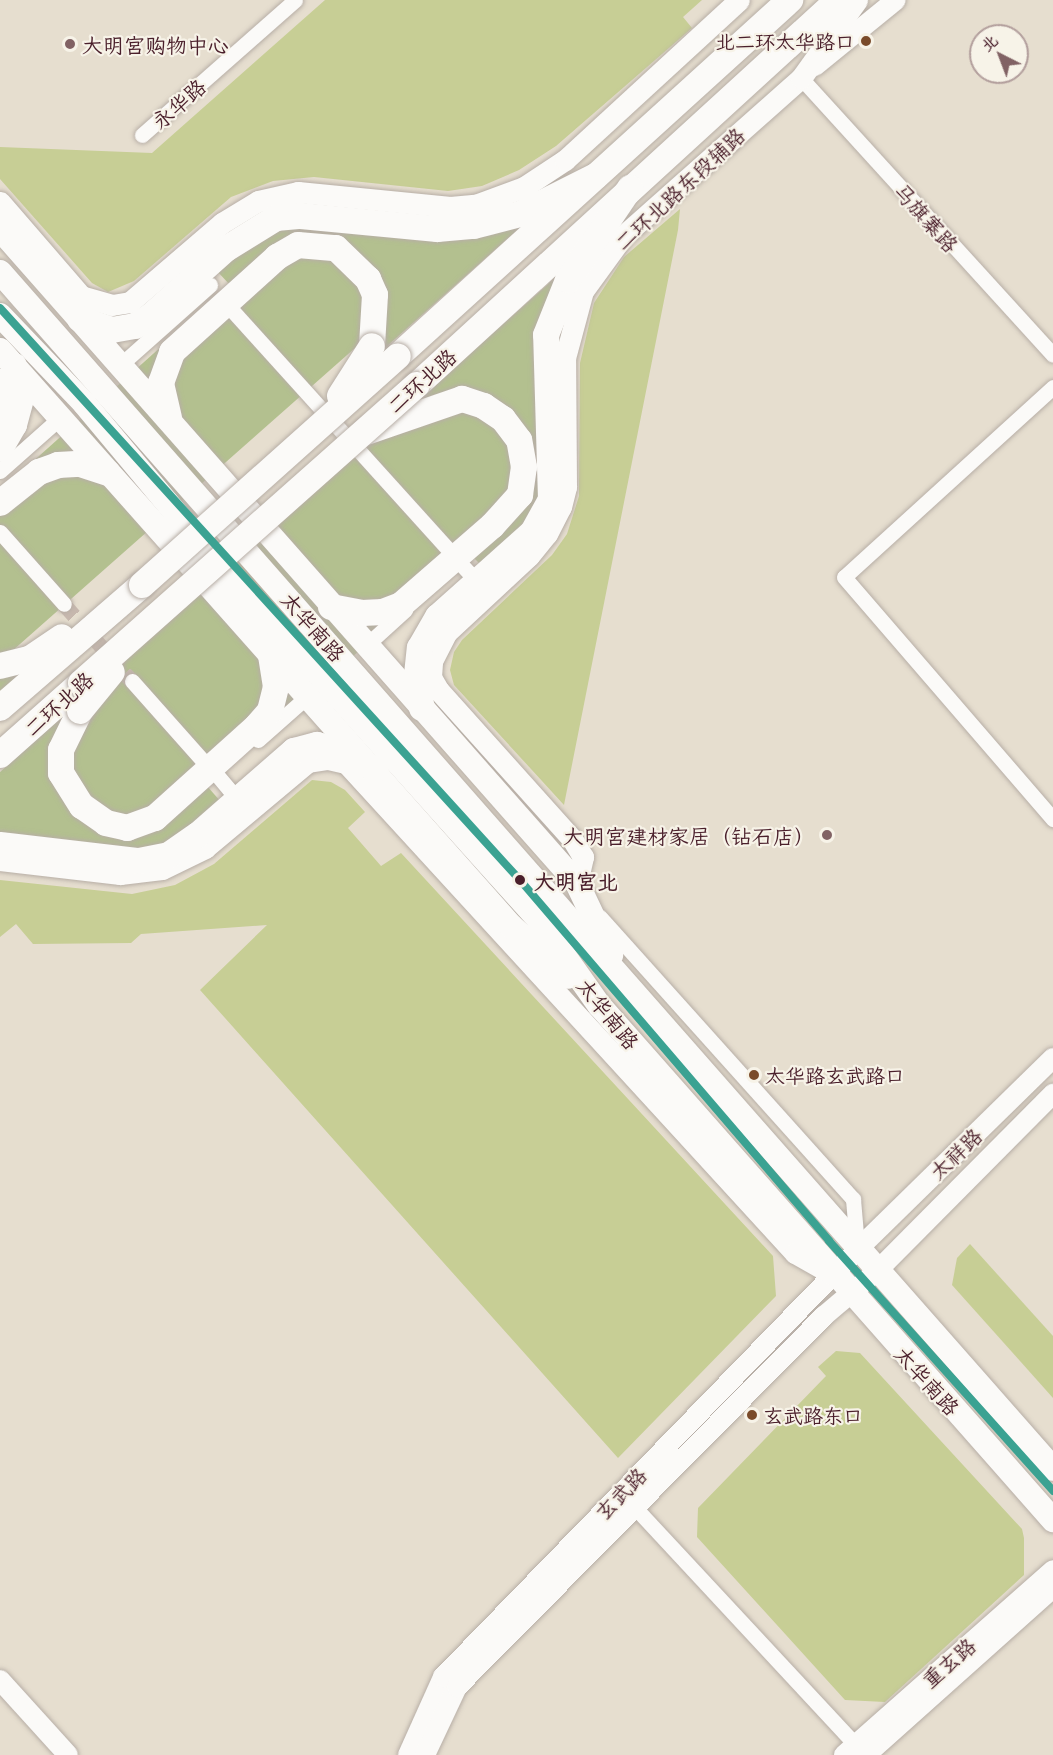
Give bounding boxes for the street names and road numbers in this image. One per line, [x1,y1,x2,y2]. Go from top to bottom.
street label: 永华路 [146,73,210,133]
street label: 二环北路东段辅路 [609,121,749,255]
street label: 马旗寨路 [890,177,964,257]
street label: 二环北路 [381,343,461,417]
street label: 太华南路 [277,586,351,666]
street label: 二环北路 [18,666,98,740]
street label: 太华南路 [573,972,645,1054]
street label: 太祥路 [924,1122,986,1184]
street label: 太华南路 [891,1340,965,1420]
street label: 玄武路 [589,1462,651,1524]
street label: 重玄路 [916,1632,980,1692]

